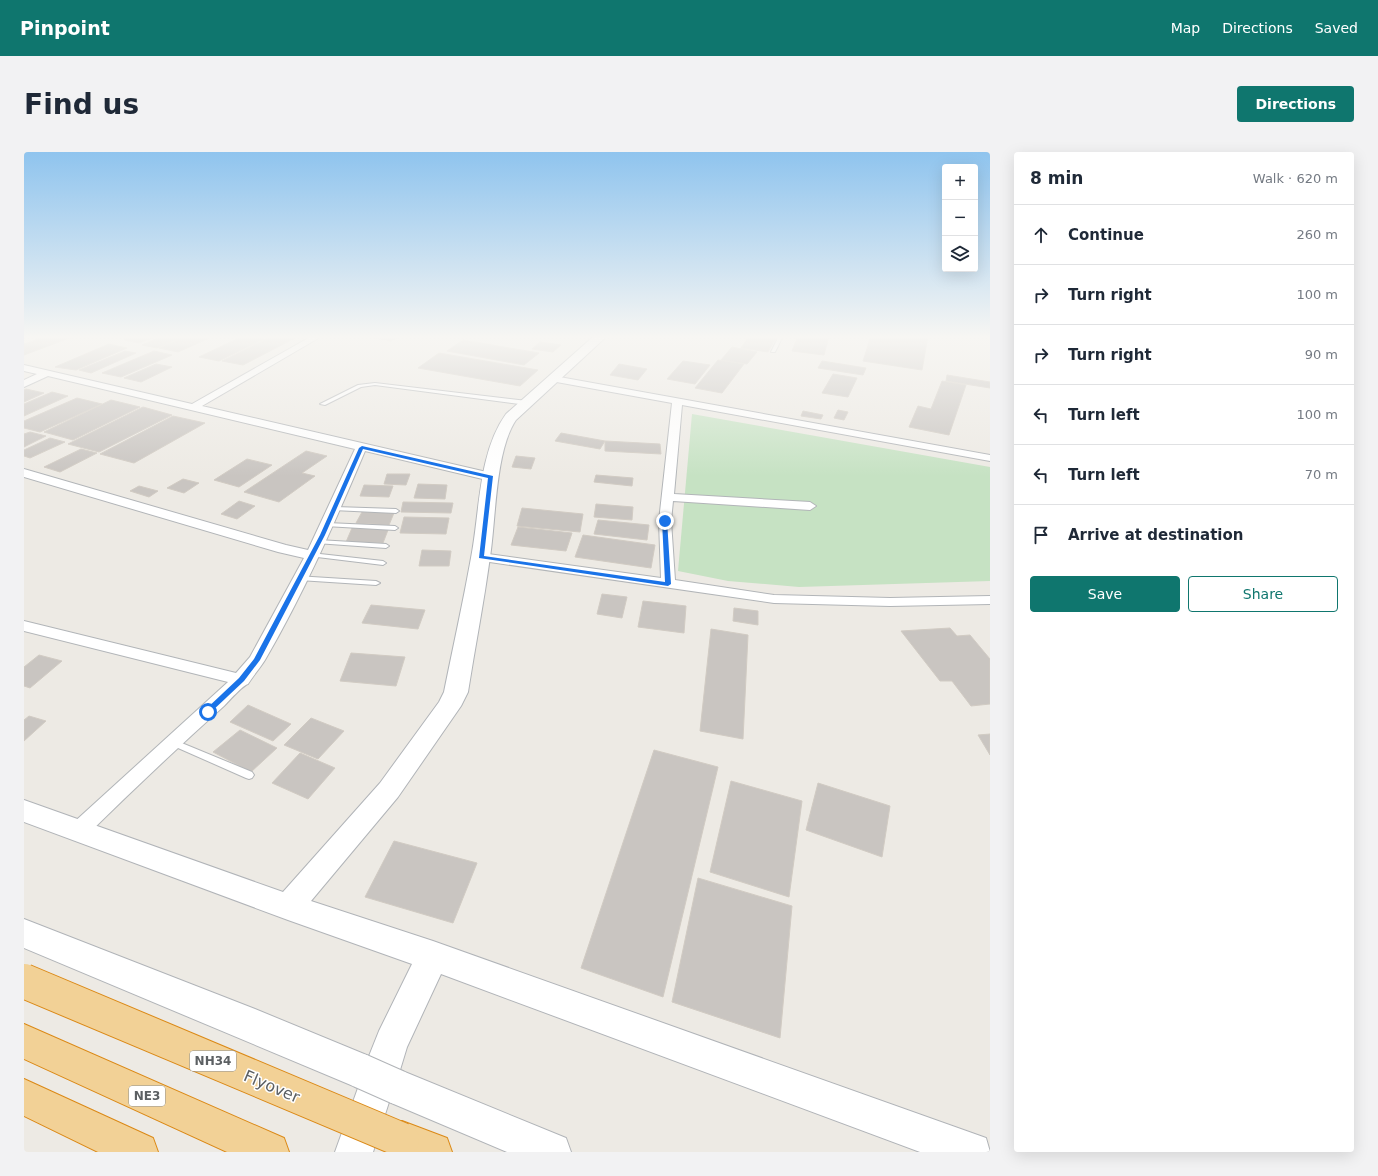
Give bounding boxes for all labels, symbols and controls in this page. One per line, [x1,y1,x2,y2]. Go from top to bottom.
text: Pinpoint [20,17,110,39]
text: Map [1171,20,1200,36]
text: Directions [1222,20,1293,36]
text: Saved [1315,20,1358,36]
button: Directions [1237,86,1354,122]
text: Find us [24,88,139,121]
map controls [942,164,978,272]
button: + [942,164,978,200]
text: 8 min [1030,168,1083,188]
text: Walk · 620 m [1253,171,1338,186]
button: − [942,200,978,236]
icon: ahead [1030,224,1052,246]
text: Continue [1068,226,1144,244]
text: 260 m [1296,227,1338,242]
button: layers [942,236,978,272]
icon: right [1030,284,1052,306]
text: Turn right [1068,286,1152,304]
text: 100 m [1296,287,1338,302]
icon: right [1030,344,1052,366]
text: Turn right [1068,346,1152,364]
text: 90 m [1305,347,1338,362]
icon: left [1030,404,1052,426]
text: Turn left [1068,406,1140,424]
text: 100 m [1296,407,1338,422]
icon: left [1030,464,1052,486]
text: Turn left [1068,466,1140,484]
text: 70 m [1305,467,1338,482]
route end [656,512,674,530]
icon: arrive [1030,524,1052,546]
text: Arrive at destination [1068,526,1243,544]
button: Save [1030,576,1180,612]
button: Share [1188,576,1338,612]
route start [199,703,217,721]
road number: NH34 [190,1051,236,1071]
street label: Flyover [241,1066,303,1107]
road number: NE3 [129,1086,165,1106]

